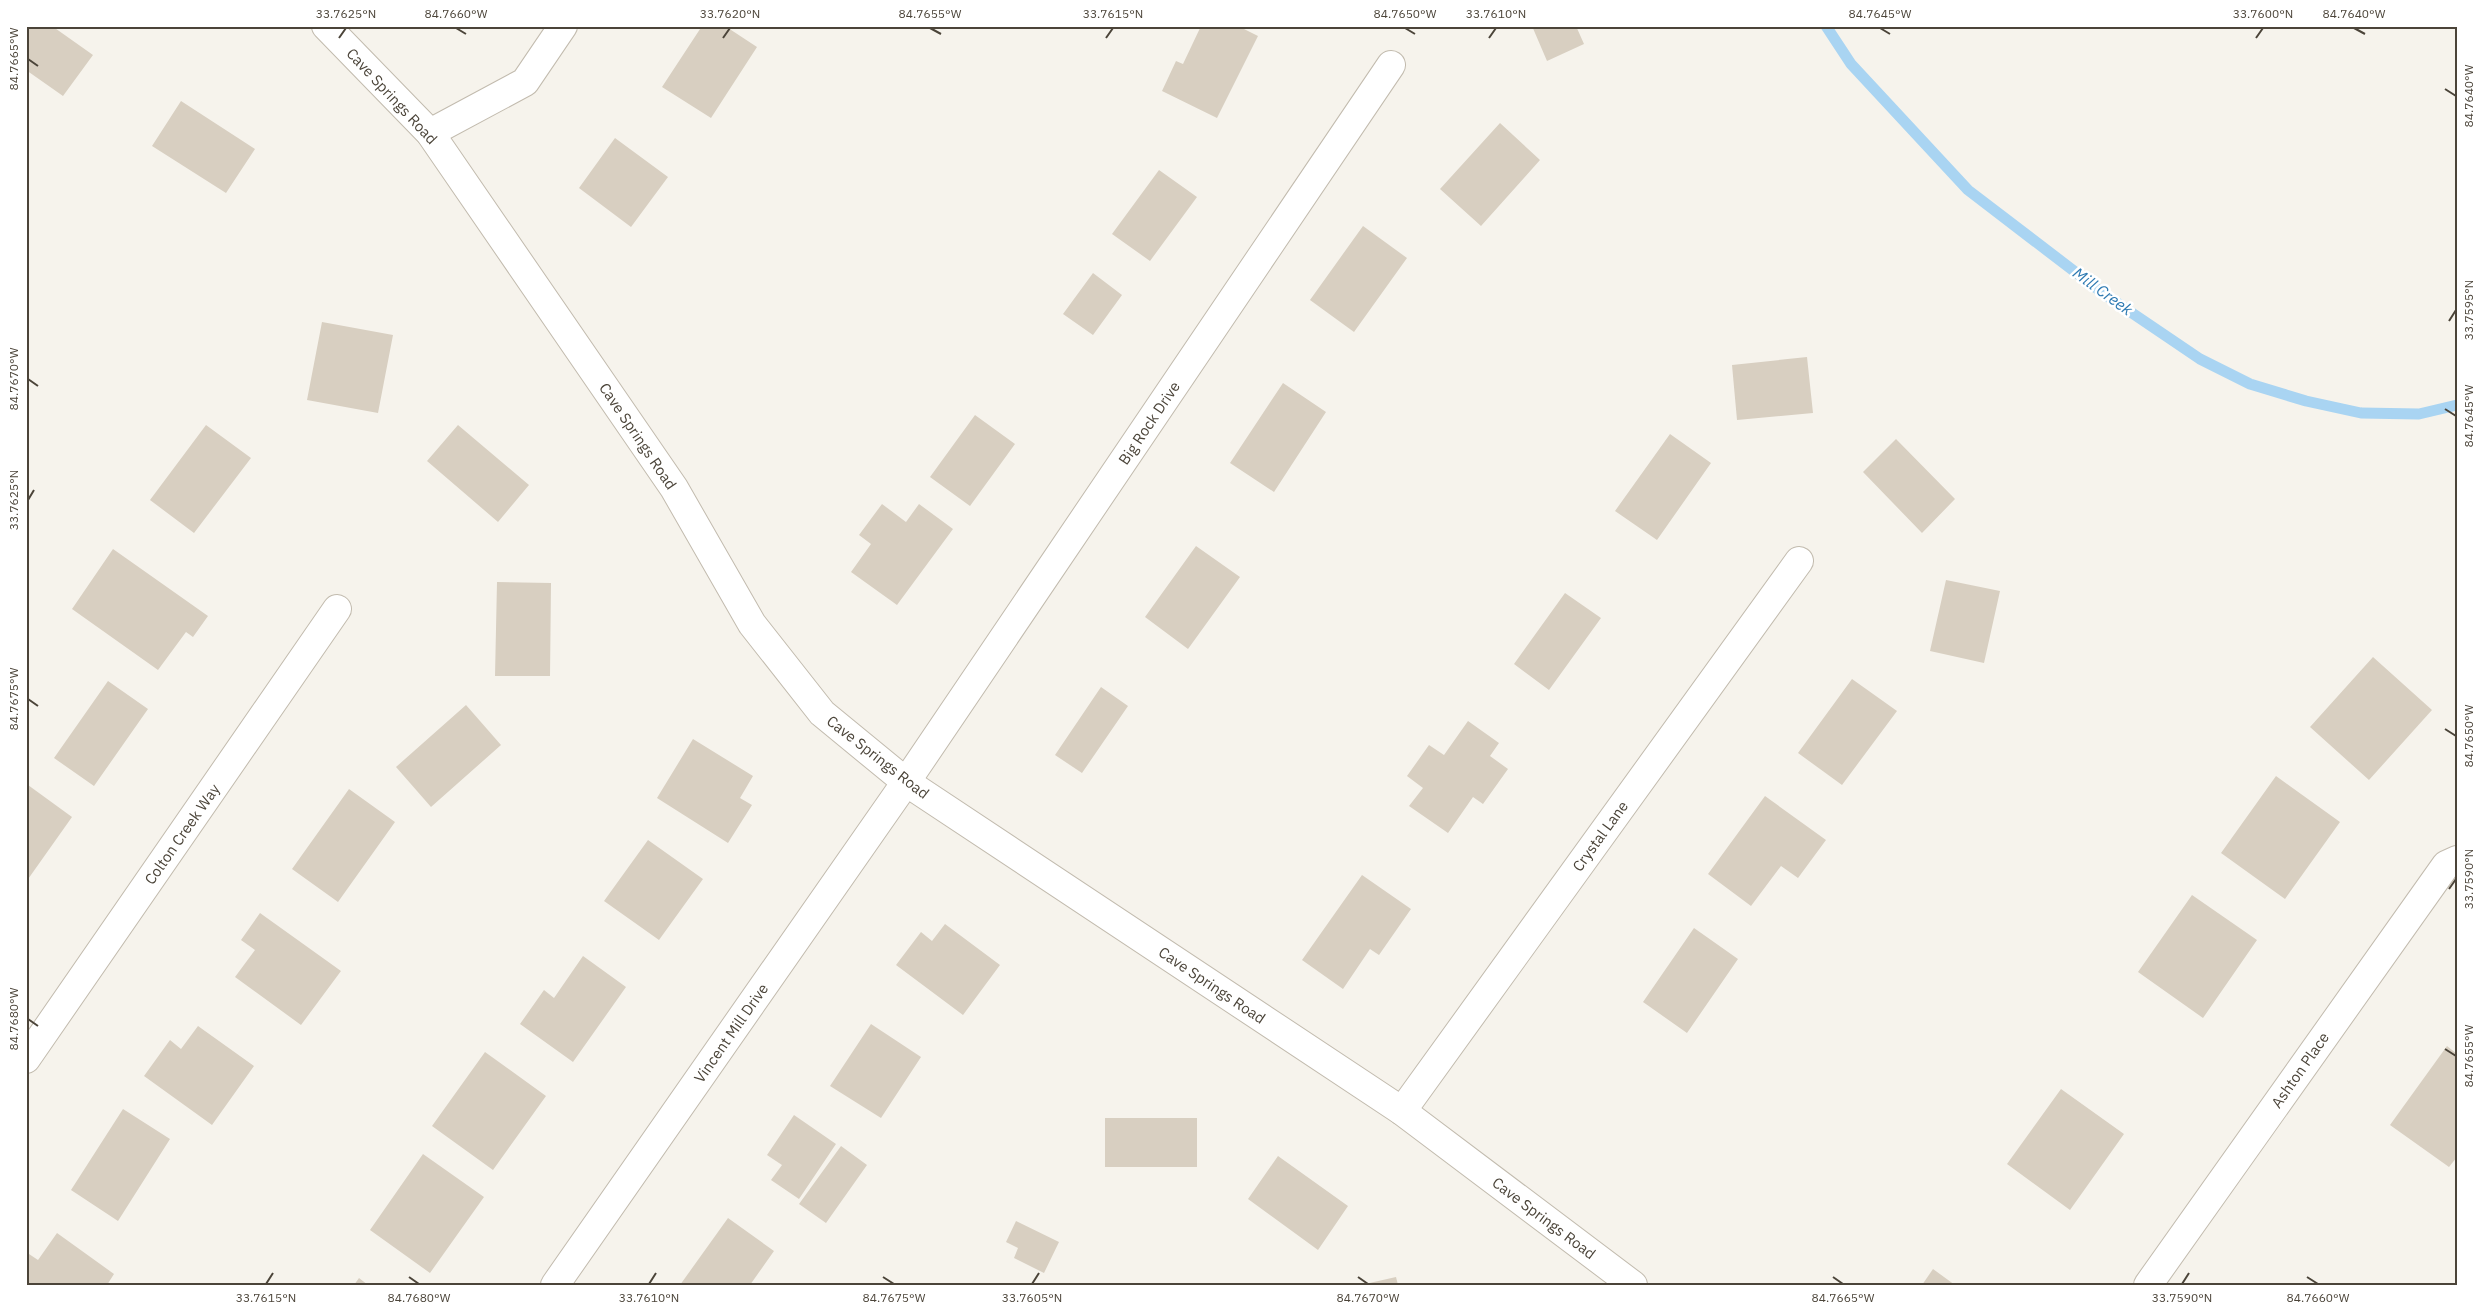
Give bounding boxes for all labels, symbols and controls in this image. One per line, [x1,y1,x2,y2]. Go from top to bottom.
text: 33.7625°N [316,6,376,21]
text: 84.7660°W [425,6,488,21]
text: 33.7620°N [700,6,760,21]
text: 84.7655°W [899,6,962,21]
text: 33.7615°N [1083,6,1143,21]
text: 84.7650°W [1374,6,1437,21]
text: 33.7610°N [1466,6,1526,21]
text: 84.7645°W [1849,6,1912,21]
text: 33.7600°N [2233,6,2293,21]
text: 84.7640°W [2323,6,2386,21]
text: 84.7665°W [6,27,21,90]
street label: Cave Springs Road [343,44,441,148]
text: 84.7640°W [2461,64,2476,127]
water label: Mill Creek [2069,263,2137,320]
text: 33.7595°N [2461,280,2476,340]
text: 84.7670°W [6,347,21,410]
street label: Big Rock Drive [1114,378,1184,468]
street label: Cave Springs Road [595,379,681,493]
text: 84.7645°W [2461,384,2476,447]
text: 33.7625°N [6,470,21,530]
text: 84.7675°W [6,667,21,730]
text: 84.7650°W [2461,704,2476,767]
street label: Cave Springs Road [823,711,933,803]
street label: Colton Creek Way [140,780,224,888]
street label: Crystal Lane [1568,797,1632,875]
text: 33.7590°N [2461,849,2476,909]
street label: Cave Springs Road [1155,942,1269,1028]
street label: Vincent Mill Drive [690,980,772,1086]
text: 84.7680°W [6,987,21,1050]
text: 84.7655°W [2461,1024,2476,1087]
street label: Ashton Place [2267,1029,2333,1111]
street label: Cave Springs Road [1488,1173,1600,1263]
text: 33.7615°N [236,1290,296,1305]
text: 84.7680°W [388,1290,451,1305]
text: 33.7610°N [619,1290,679,1305]
text: 84.7675°W [863,1290,926,1305]
text: 33.7605°N [1002,1290,1062,1305]
text: 84.7670°W [1337,1290,1400,1305]
text: 84.7665°W [1812,1290,1875,1305]
text: 33.7590°N [2152,1290,2212,1305]
text: 84.7660°W [2287,1290,2350,1305]

